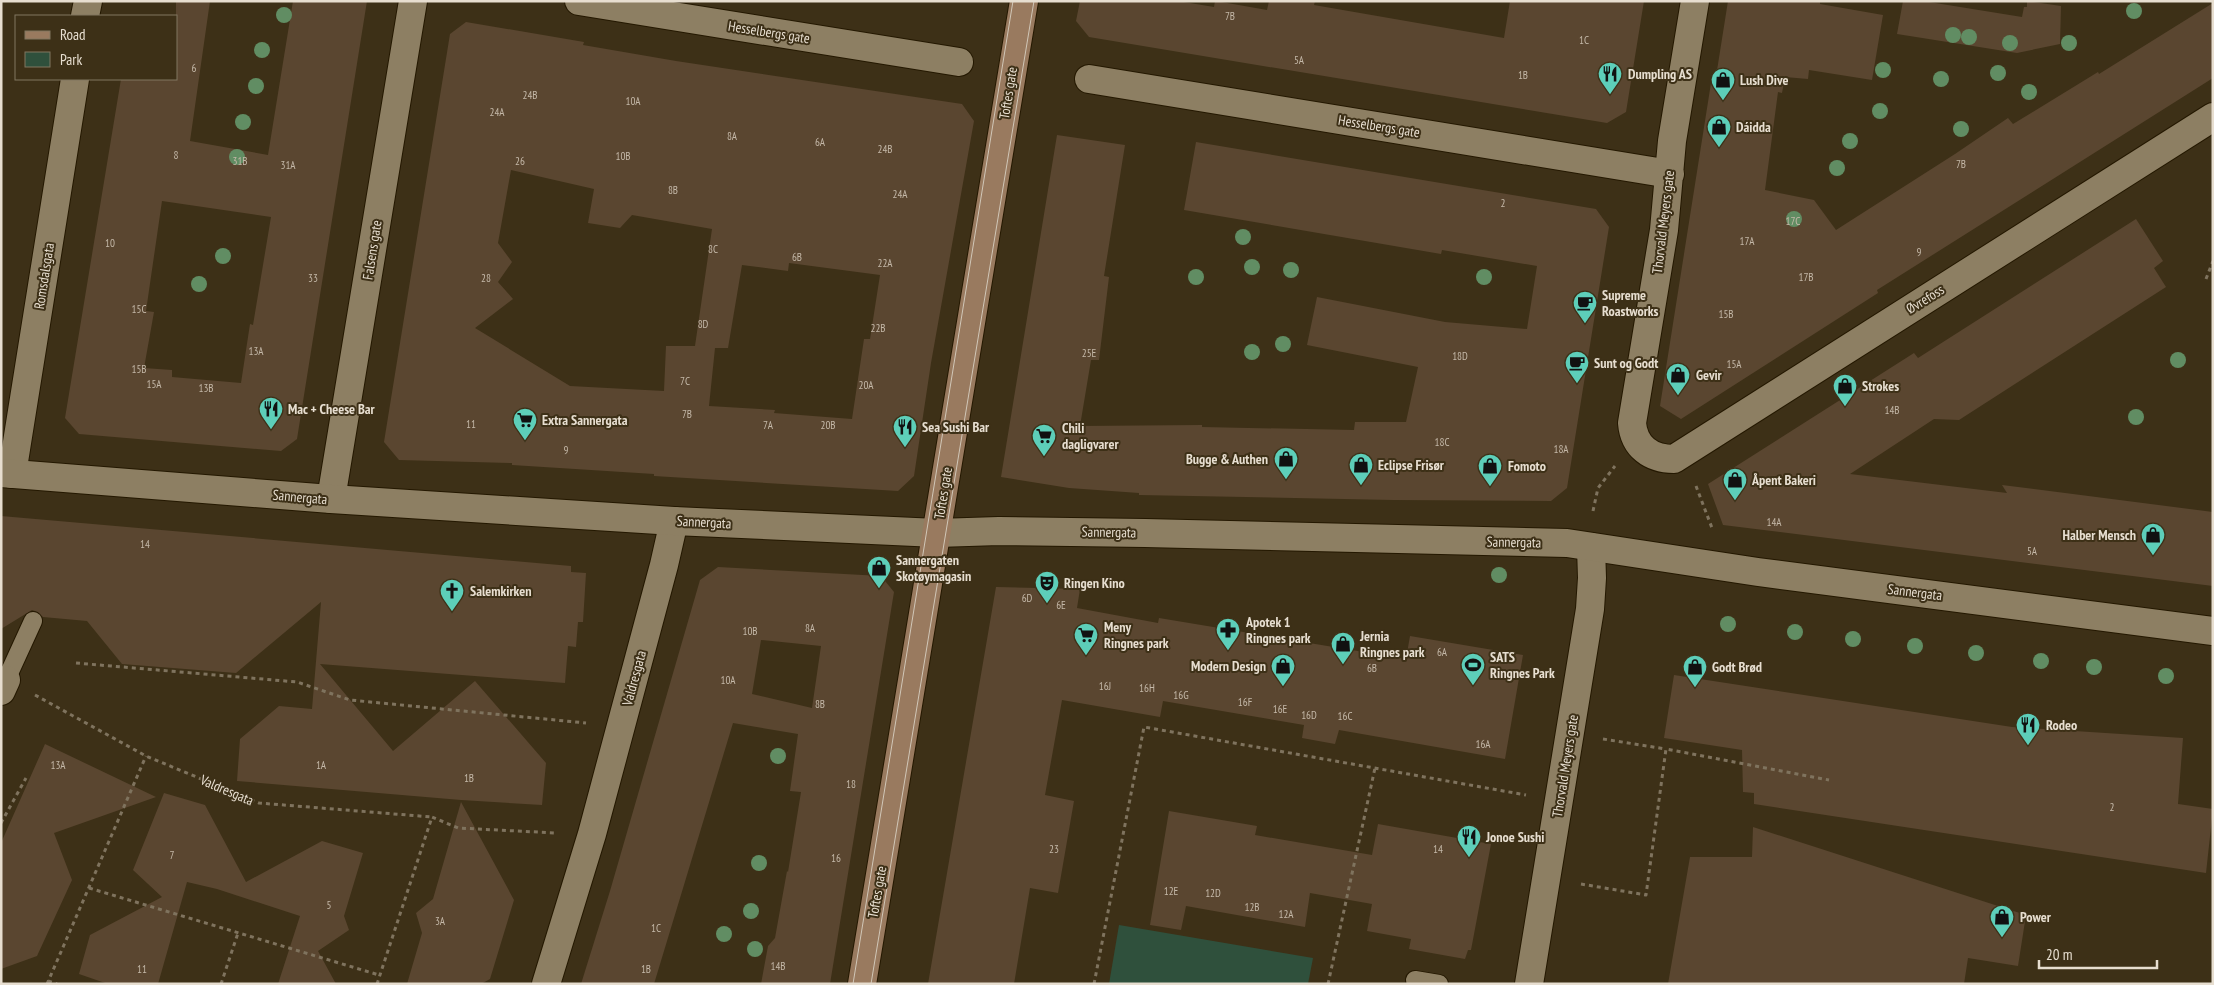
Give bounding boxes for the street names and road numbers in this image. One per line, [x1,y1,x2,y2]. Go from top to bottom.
street label: Hesselbergs gate [727,17,811,47]
street label: Toftes gate [995,65,1021,120]
street label: Hesselbergs gate [1337,111,1421,141]
street label: Thorvald Meyers gate [1648,169,1678,275]
street label: Falsens gate [358,219,386,281]
street label: Romsdalsgata [30,242,58,310]
street label: Øvrefoss [1903,280,1948,318]
street label: Toftes gate [930,465,956,520]
street label: Sannergata [272,486,328,508]
street label: Sannergata [676,512,732,532]
street label: Sannergata [1082,523,1136,541]
street label: Sannergata [1487,533,1541,551]
street label: Sannergata [1887,580,1943,604]
street label: Valdresgata [618,648,650,708]
street label: Thorvald Meyers gate [1548,713,1582,819]
street label: Valdresgata [197,770,256,809]
street label: Toftes gate [864,864,890,919]

